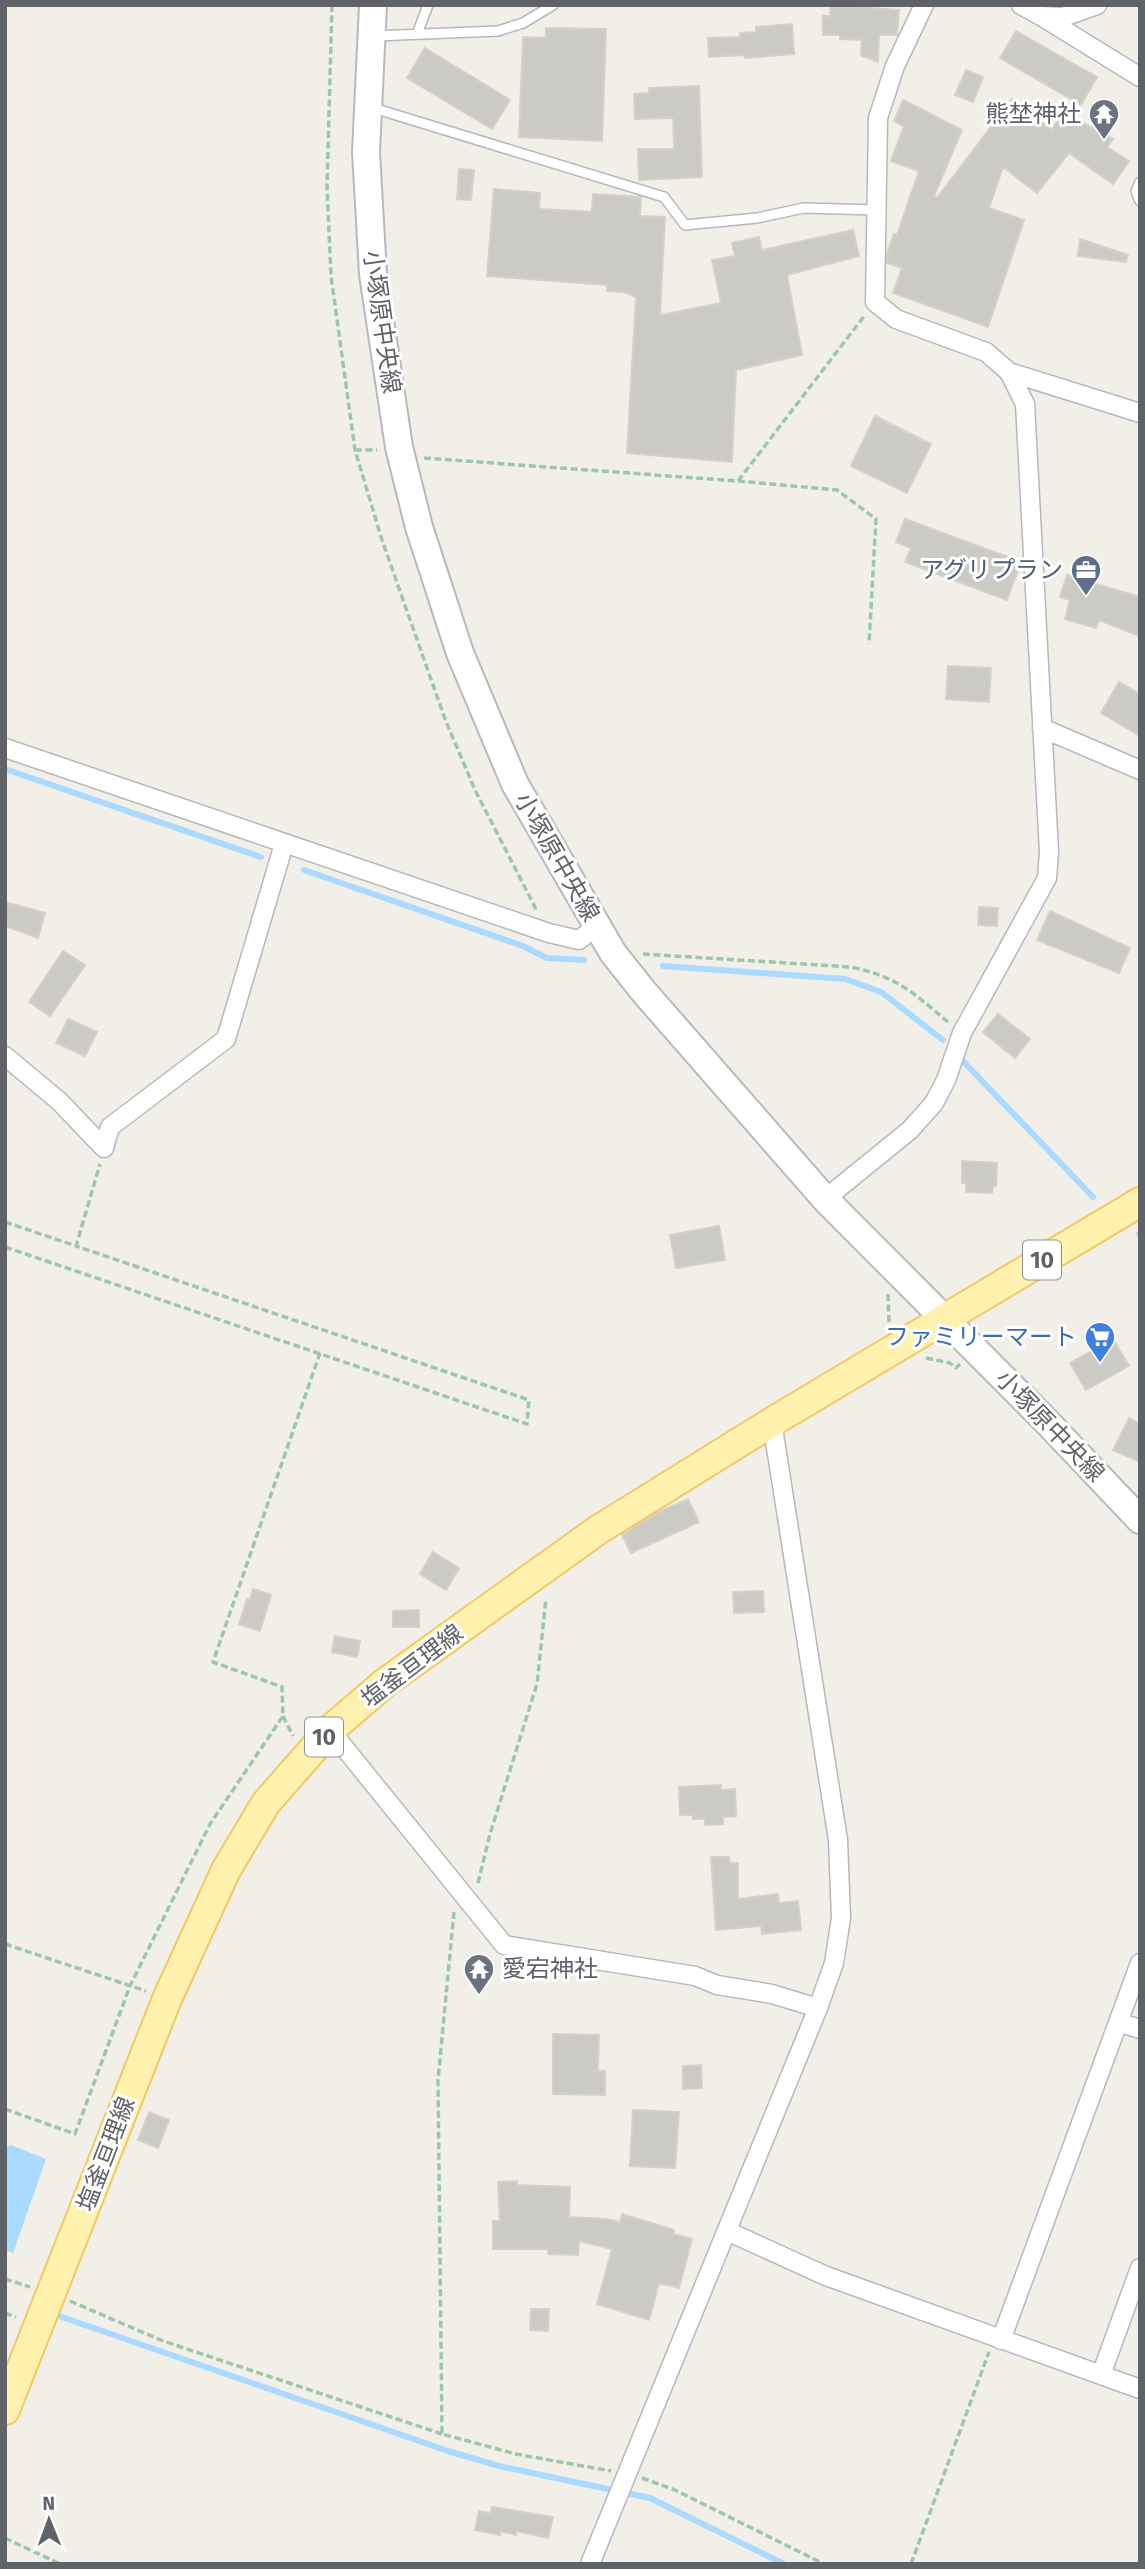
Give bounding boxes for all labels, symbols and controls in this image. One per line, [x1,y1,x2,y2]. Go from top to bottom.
temple icon: 熊埜神社 [1087,97,1121,141]
place label: 熊埜神社 [985,100,1081,128]
street label: 小塚原中央線 [358,249,406,395]
office icon: アグリプラン [1069,553,1103,597]
place label: アグリプラン [920,556,1063,584]
street label: 小塚原中央線 [509,788,605,926]
road number: 10 [1023,1240,1061,1280]
supermarket icon: ファミリーマート [1083,1320,1117,1364]
place label: ファミリーマート [885,1323,1077,1351]
street label: 小塚原中央線 [990,1364,1110,1488]
street label: 塩釜亘理線 [356,1619,468,1713]
road number: 10 [305,1718,343,1756]
temple icon: 愛宕神社 [462,1952,496,1996]
place label: 愛宕神社 [502,1955,598,1983]
street label: 塩釜亘理線 [71,2093,141,2215]
north arrow [14,2485,84,2555]
text: N [42,2492,55,2515]

